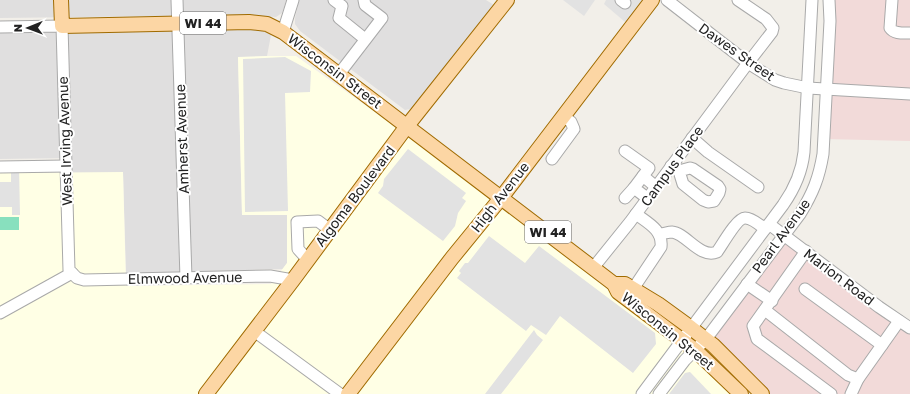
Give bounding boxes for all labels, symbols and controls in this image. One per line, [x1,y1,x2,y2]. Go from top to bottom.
north arrow [8,8,48,48]
road number: WI 44 [180,12,226,34]
street label: Dawes Street [696,19,779,84]
text: N [11,24,24,32]
street label: Wisconsin Street [285,30,386,112]
street label: West Irving Avenue [54,76,75,206]
street label: Amherst Avenue [171,84,192,194]
street label: Campus Place [637,122,706,209]
street label: Algoma Boulevard [311,142,398,250]
street label: High Avenue [467,158,532,235]
street label: Pearl Avenue [748,195,813,276]
road number: WI 44 [525,221,571,243]
street label: Marion Road [801,245,878,309]
street label: Elmwood Avenue [127,268,243,287]
street label: Wisconsin Street [619,288,718,373]

